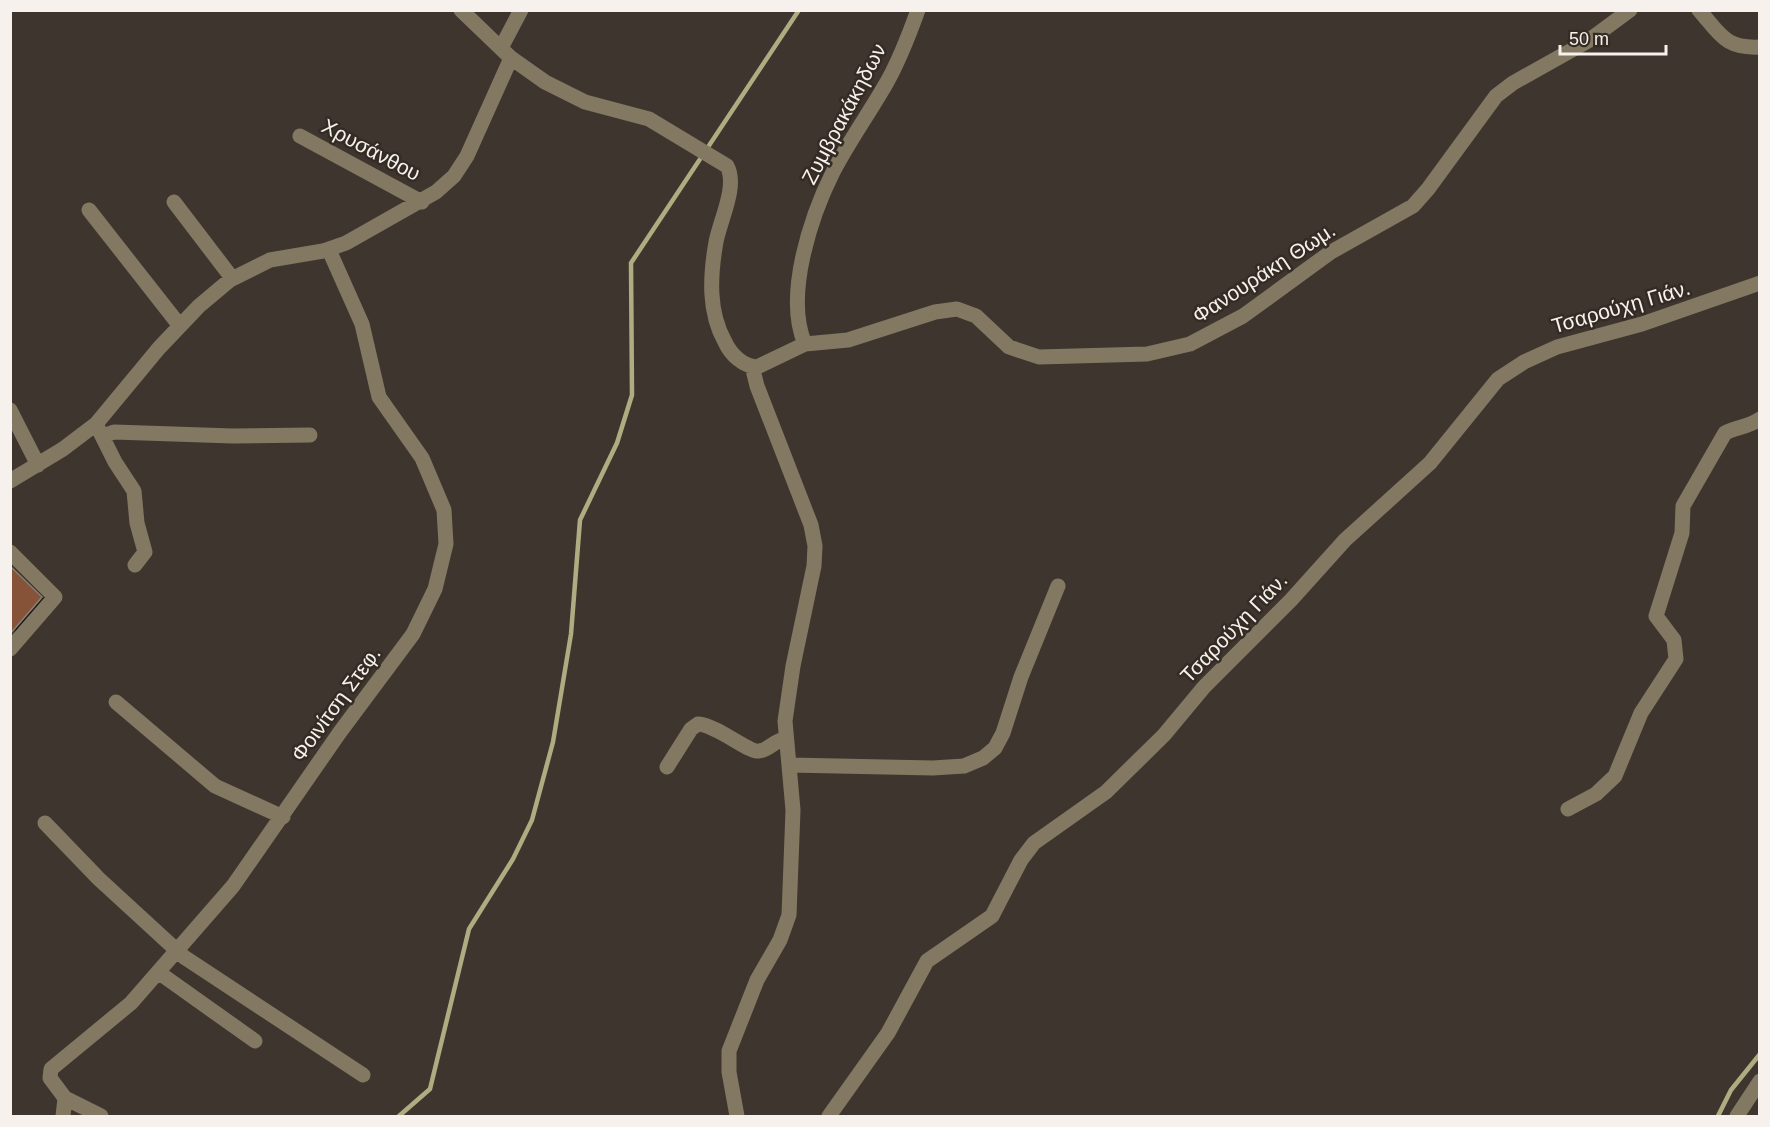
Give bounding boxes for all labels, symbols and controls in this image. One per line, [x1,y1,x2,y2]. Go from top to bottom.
scale bar [1560,18,1666,56]
text: 50 m [1569,29,1609,49]
street label: Ζυμβρακάκηδων [797,40,890,188]
street label: Χρυσάνθου [318,114,424,185]
street label: Φανουράκη Θωμ. [1188,218,1339,327]
street label: Τσαρούχη Γιάν. [1549,276,1693,337]
street label: Τσαρούχη Γιάν. [1176,568,1292,687]
street label: Φοινίτση Στεφ. [286,642,385,765]

